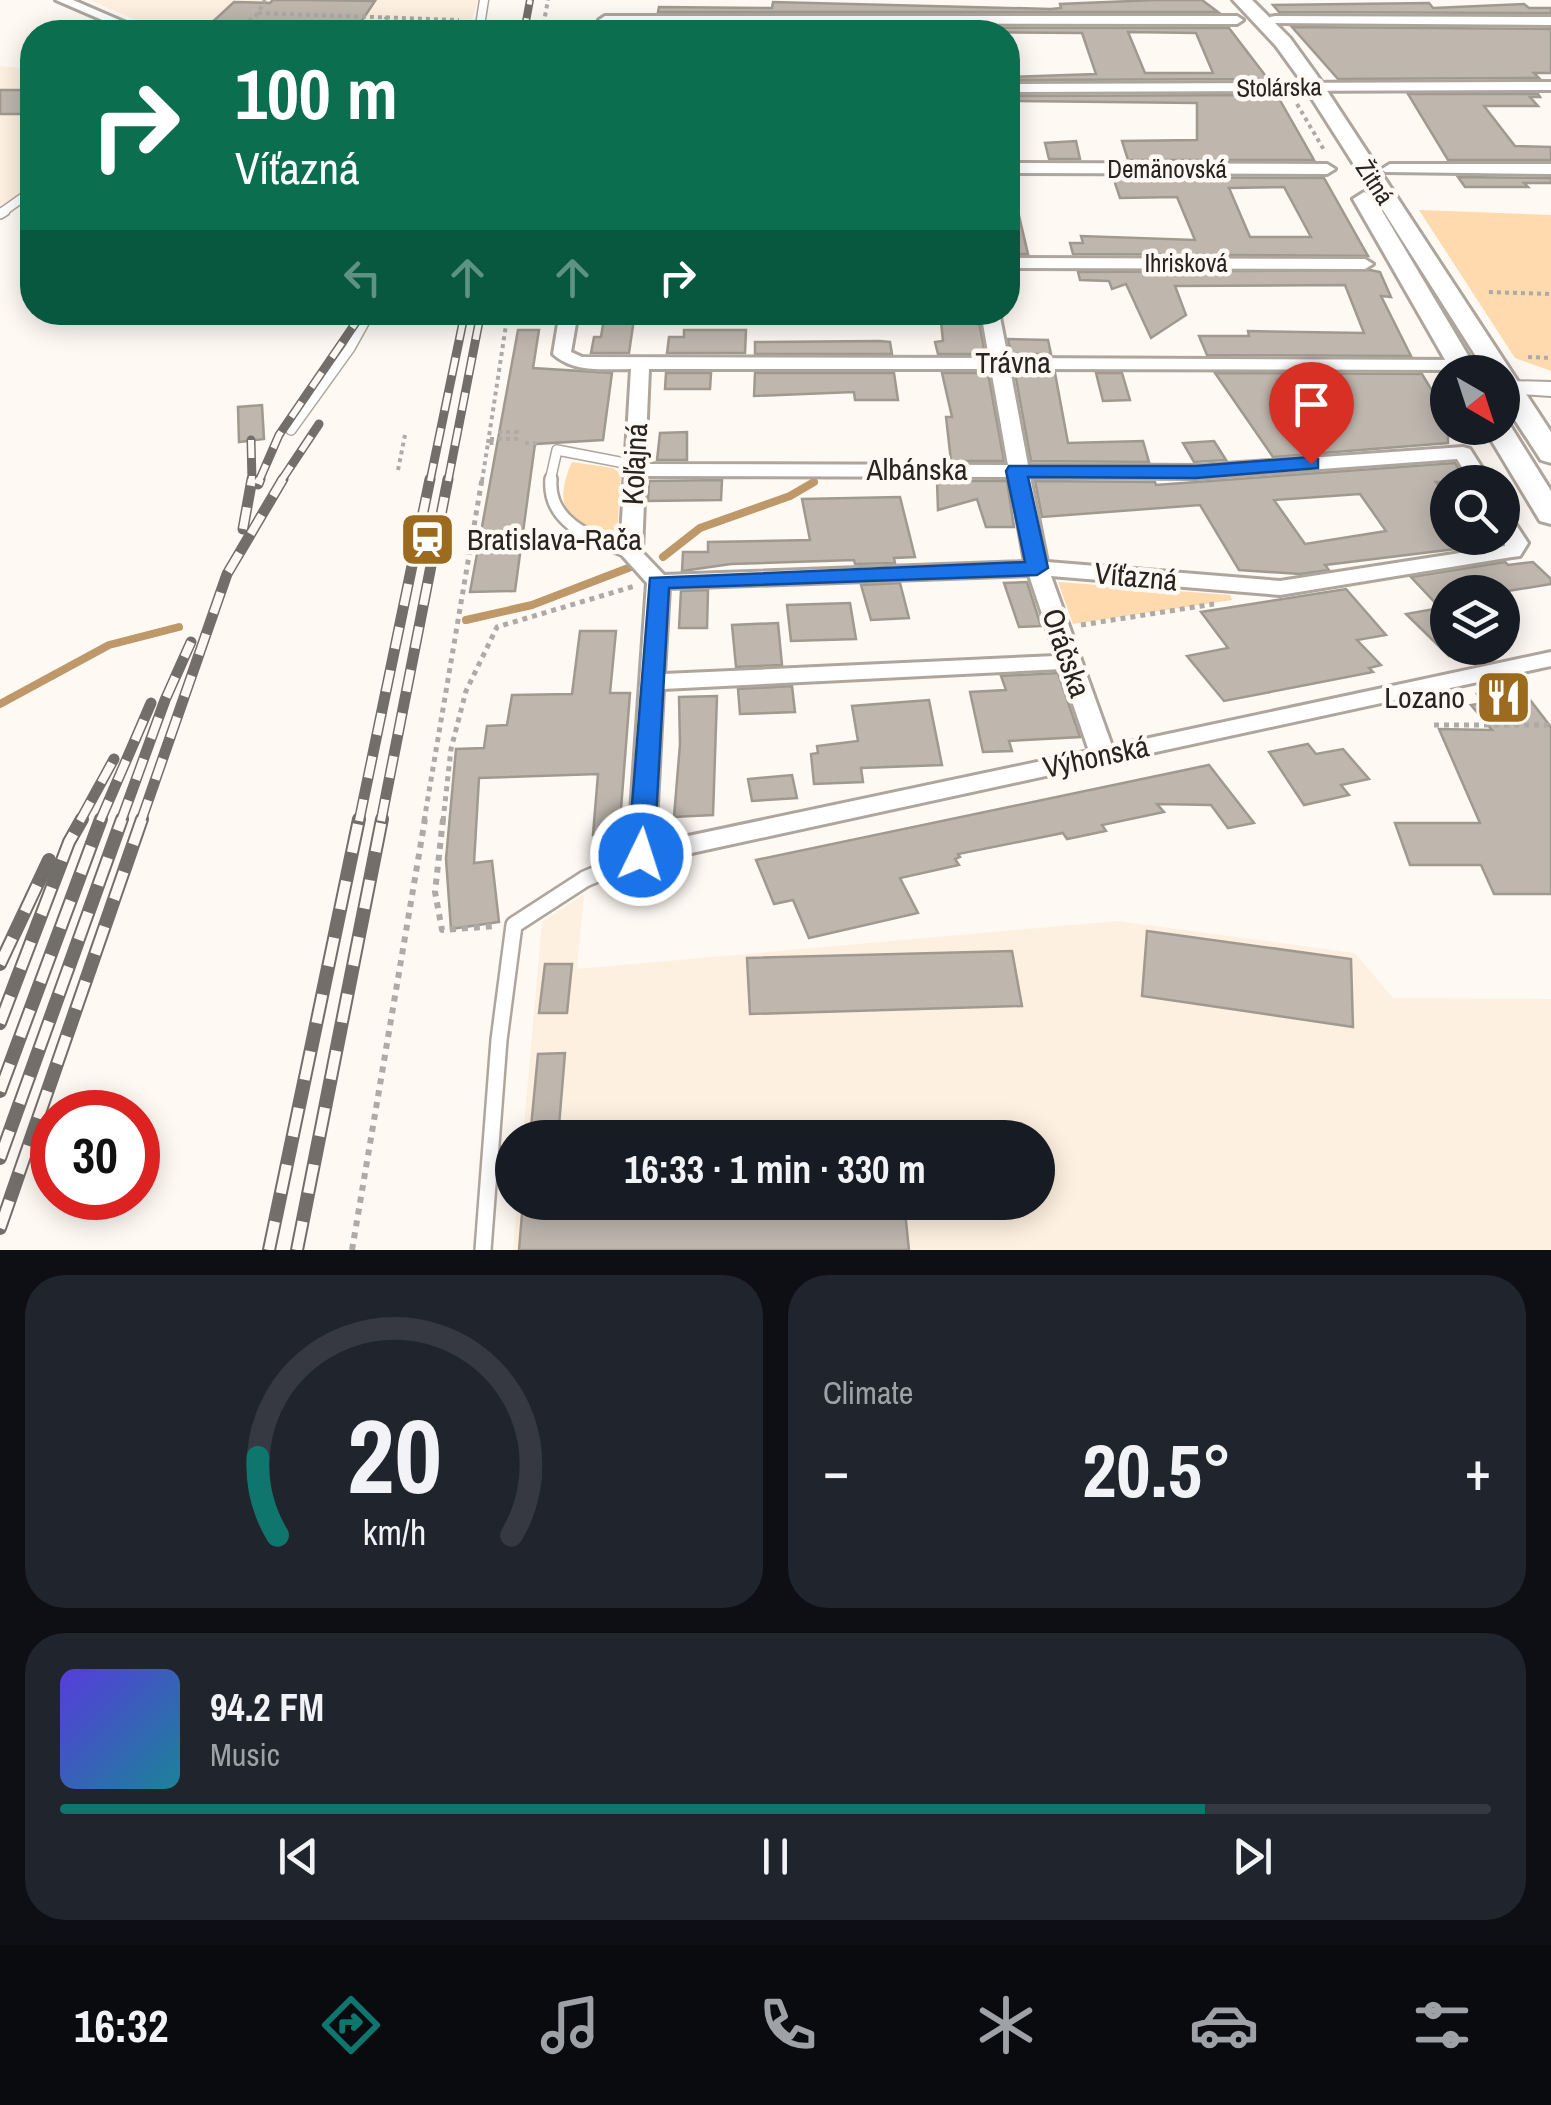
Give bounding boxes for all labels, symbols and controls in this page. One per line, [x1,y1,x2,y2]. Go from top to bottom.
text: 100 m [235,47,398,141]
icon: right [70,60,200,190]
street label: Stolárska [1236,69,1323,105]
text: Víťazná [235,137,360,198]
street label: Demänovská [1107,152,1227,186]
street label: Žitná [1348,153,1402,211]
street label: Ihrisková [1144,246,1228,280]
icon: left [335,250,390,305]
icon: ahead [440,250,495,305]
icon: ahead [545,250,600,305]
icon: right [650,250,705,305]
street label: Trávna [975,342,1051,382]
north arrow [1430,355,1520,445]
map controls [1430,355,1520,665]
pin [1269,362,1354,465]
icon: arrive [1284,377,1339,432]
street label: Koľajná [612,422,656,506]
street label: Albánska [865,449,968,489]
button: search [1430,465,1520,555]
station icon: Bratislava-Rača [398,510,458,570]
place label: Bratislava-Rača [467,519,642,559]
street label: Víťazná [1093,552,1179,600]
button: layers [1430,575,1520,665]
street label: Oráčska [1033,603,1101,703]
restaurant icon: Lozano [1474,668,1534,728]
place label: Lozano [1384,677,1465,717]
street label: Výhonská [1039,725,1153,787]
position arrow [589,803,693,907]
speed limit sign: 30 [30,1090,160,1220]
text: 16:33 · 1 min · 330 m [624,1144,926,1195]
text: Climate [823,1371,913,1414]
text: 20 [347,1385,441,1525]
text: 20.5° [1082,1419,1232,1520]
text: − [823,1433,849,1507]
text: + [1465,1433,1491,1507]
text: km/h [362,1508,426,1556]
text: 94.2 FM [210,1682,324,1733]
text: Music [210,1733,280,1776]
icon: previous [271,1829,326,1884]
icon: pause [748,1829,803,1884]
icon: next [1225,1829,1280,1884]
icon: directions [316,1990,386,2060]
icon: music [535,1990,605,2060]
icon: phone [753,1990,823,2060]
icon: climate [971,1990,1041,2060]
icon: car [1189,1990,1259,2060]
icon: filters [1407,1990,1477,2060]
text: 16:32 [74,1995,168,2056]

